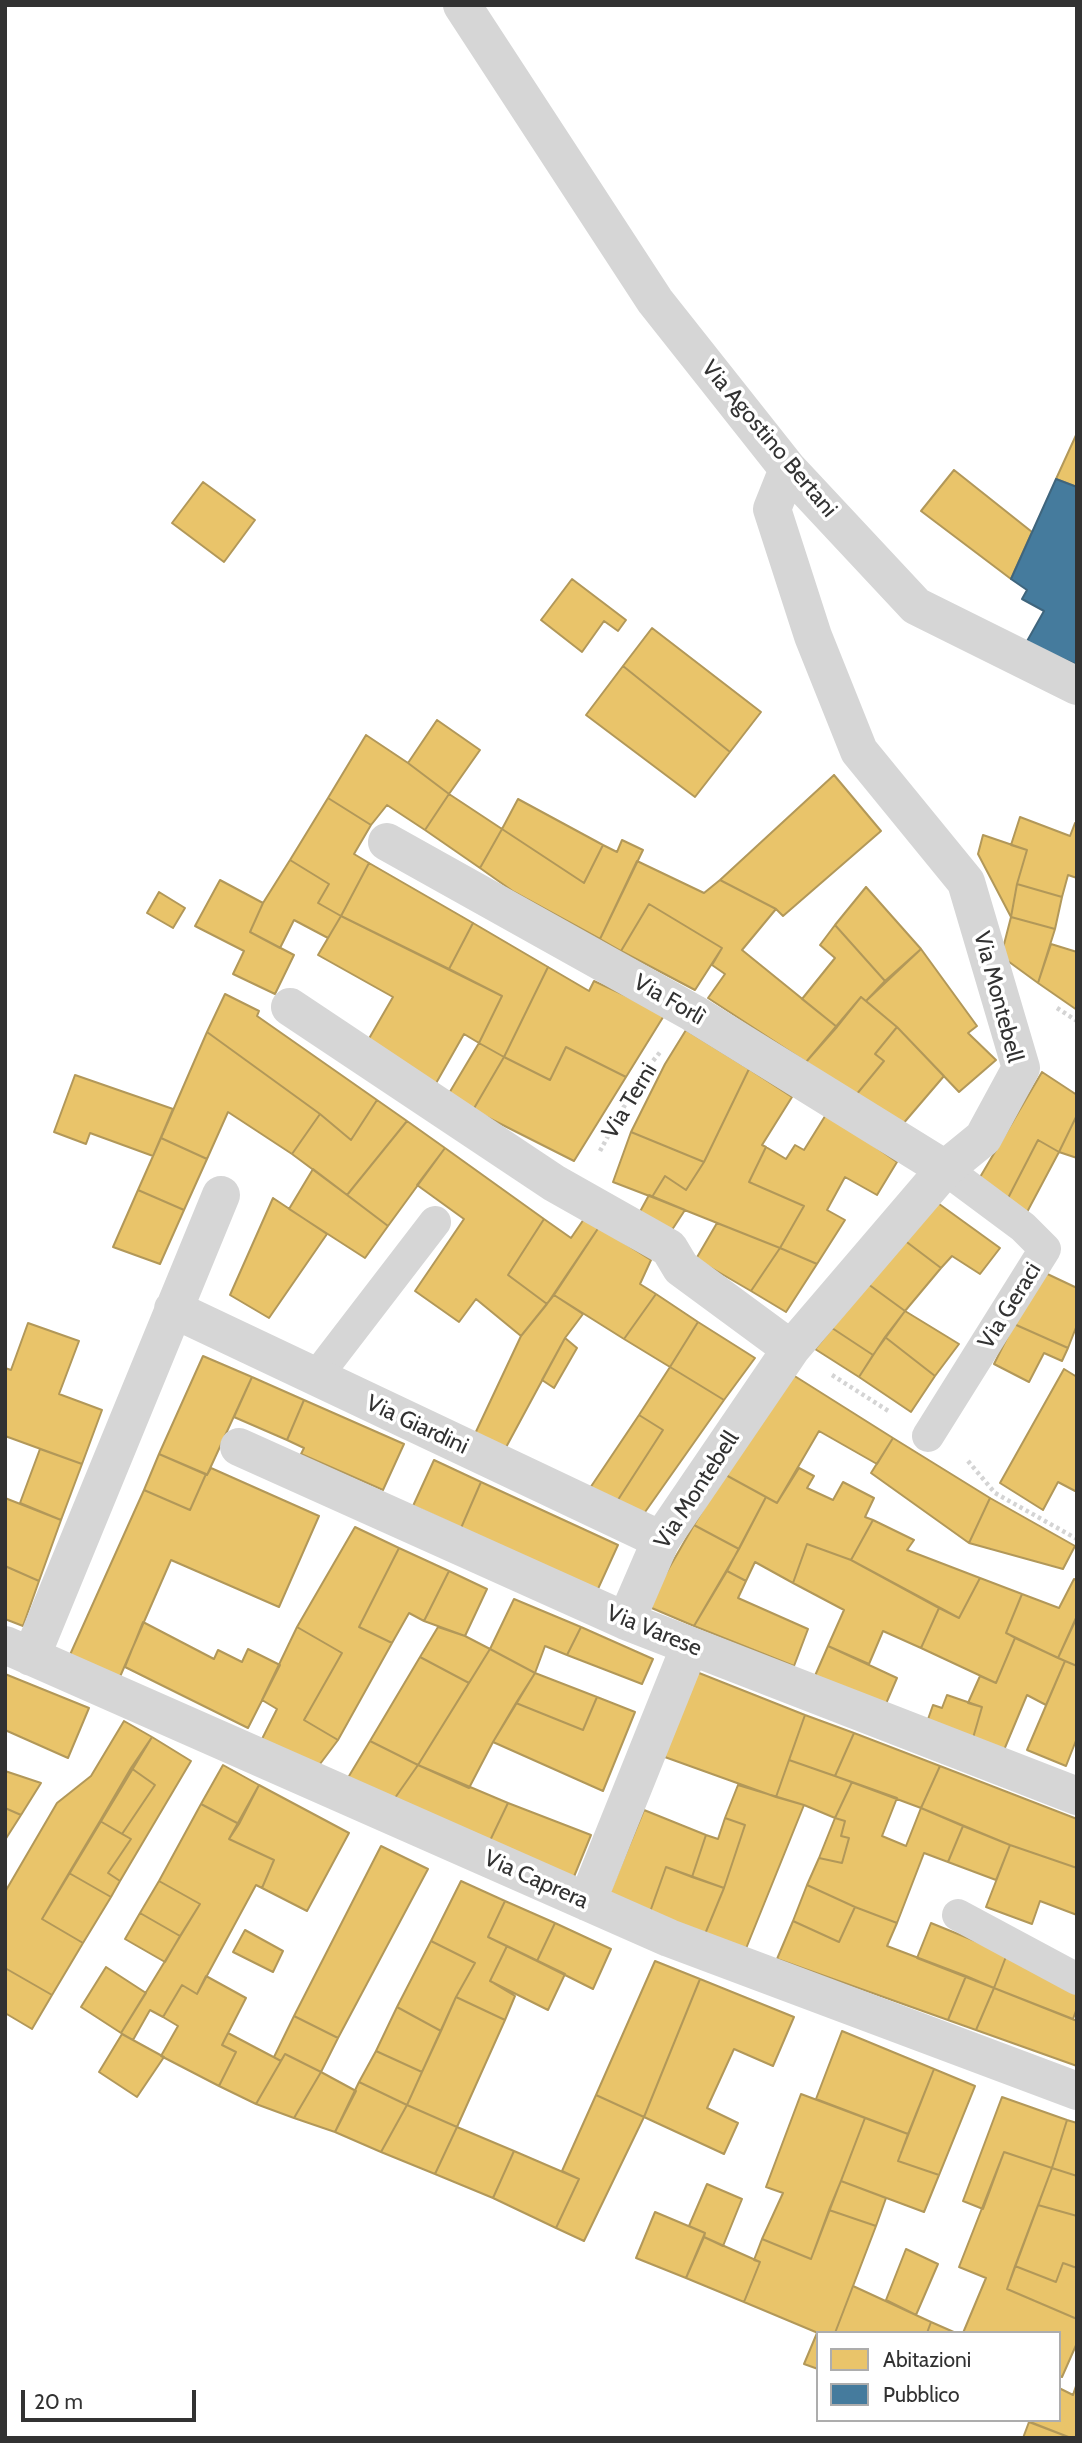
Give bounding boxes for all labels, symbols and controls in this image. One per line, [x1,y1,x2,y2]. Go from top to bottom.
street label: Via Agostino Bertani [695,355,843,523]
street label: Via Montebell [967,928,1029,1066]
street label: Via Forlì [629,969,709,1031]
street label: Via Terni [597,1058,663,1144]
street label: Via Geraci [973,1258,1047,1354]
street label: Via Giardini [361,1389,473,1461]
street label: Via Montebell [649,1426,745,1554]
street label: Via Varese [602,1599,706,1663]
street label: Via Caprera [480,1845,592,1915]
legend [816,2331,1061,2422]
text: Abitazioni [883,2347,971,2372]
scale bar [24,2376,200,2420]
text: Pubblico [883,2382,960,2407]
text: 20 m [34,2389,83,2414]

